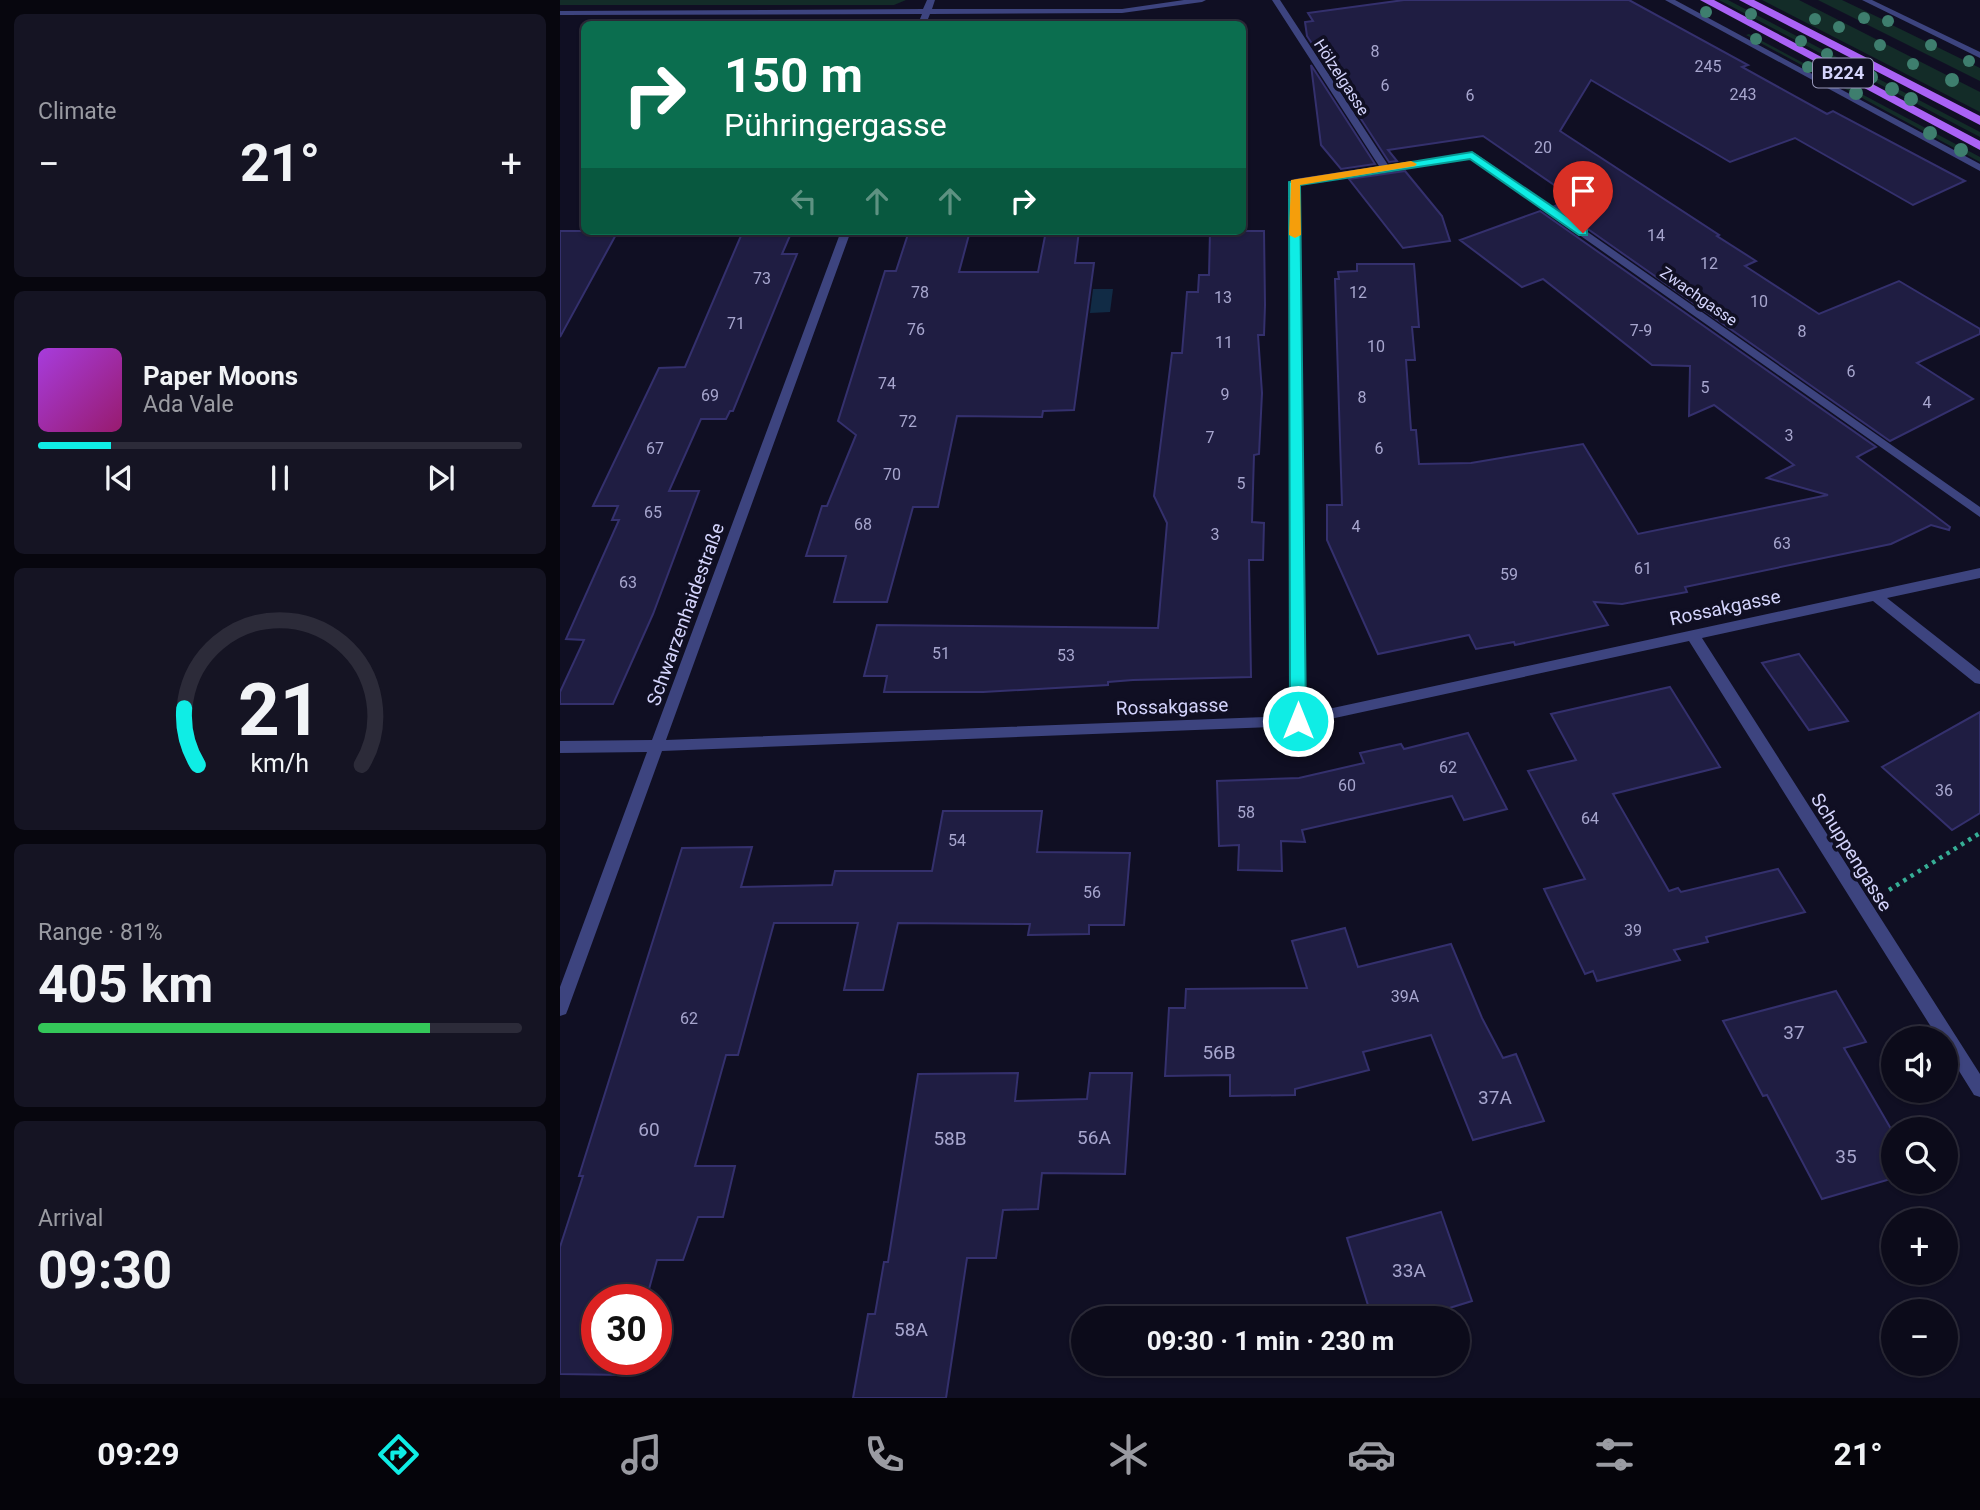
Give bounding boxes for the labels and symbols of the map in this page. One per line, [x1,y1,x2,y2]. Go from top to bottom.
street label: Hölzelgasse [1310,35,1373,119]
house number: 8 [1371,42,1380,61]
house number: 245 [1695,57,1721,76]
road number: B224 [1813,58,1873,88]
house number: 6 [1381,76,1390,95]
house number: 243 [1730,85,1756,104]
house number: 6 [1466,86,1475,105]
house number: 20 [1534,138,1552,157]
pin [1553,161,1613,233]
house number: 14 [1647,226,1665,245]
house number: 12 [1700,254,1718,273]
street label: Zwachgasse [1656,263,1741,330]
house number: 73 [753,269,771,288]
house number: 78 [911,283,929,302]
house number: 12 [1349,283,1367,302]
house number: 13 [1214,288,1232,307]
house number: 10 [1750,292,1768,311]
house number: 71 [727,314,745,333]
house number: 76 [907,320,925,339]
house number: 7-9 [1630,321,1652,340]
house number: 8 [1798,322,1807,341]
house number: 11 [1215,333,1233,352]
house number: 10 [1367,337,1385,356]
house number: 6 [1847,362,1856,381]
house number: 74 [878,374,896,393]
house number: 5 [1701,378,1710,397]
house number: 9 [1221,385,1230,404]
house number: 69 [701,386,719,405]
house number: 8 [1358,388,1367,407]
house number: 4 [1923,393,1932,412]
house number: 72 [899,412,917,431]
house number: 3 [1785,426,1794,445]
house number: 7 [1206,428,1215,447]
house number: 67 [646,439,664,458]
house number: 6 [1375,439,1384,458]
house number: 70 [883,465,901,484]
house number: 5 [1237,474,1246,493]
house number: 65 [644,503,662,522]
house number: 68 [854,515,872,534]
house number: 4 [1352,517,1361,536]
street label: Schwarzenhaidestraße [642,520,729,709]
house number: 3 [1211,525,1220,544]
house number: 63 [1773,534,1791,553]
house number: 61 [1634,559,1652,578]
house number: 59 [1500,565,1518,584]
house number: 63 [619,573,637,592]
street label: Rossakgasse [1668,585,1783,630]
house number: 51 [932,644,950,663]
house number: 53 [1057,646,1075,665]
position arrow [1261,684,1335,758]
street label: Rossakgasse [1115,693,1229,720]
house number: 62 [1439,758,1457,777]
house number: 60 [1338,776,1356,795]
house number: 36 [1935,781,1953,800]
street label: Schuppengasse [1806,789,1897,916]
house number: 58 [1237,803,1255,822]
house number: 64 [1581,809,1599,828]
house number: 54 [948,831,966,850]
house number: 56 [1083,883,1101,902]
house number: 39 [1624,921,1642,940]
house number: 39A [1391,987,1420,1006]
house number: 62 [680,1009,698,1028]
house number: 37 [1783,1021,1805,1044]
house number: 56B [1202,1041,1236,1064]
house number: 37A [1478,1086,1512,1109]
house number: 60 [638,1118,660,1141]
house number: 56A [1077,1126,1111,1149]
house number: 58B [933,1127,967,1150]
house number: 35 [1835,1145,1857,1168]
house number: 33A [1392,1259,1426,1282]
speed limit sign: 30 [581,1284,672,1375]
house number: 58A [894,1318,928,1341]

